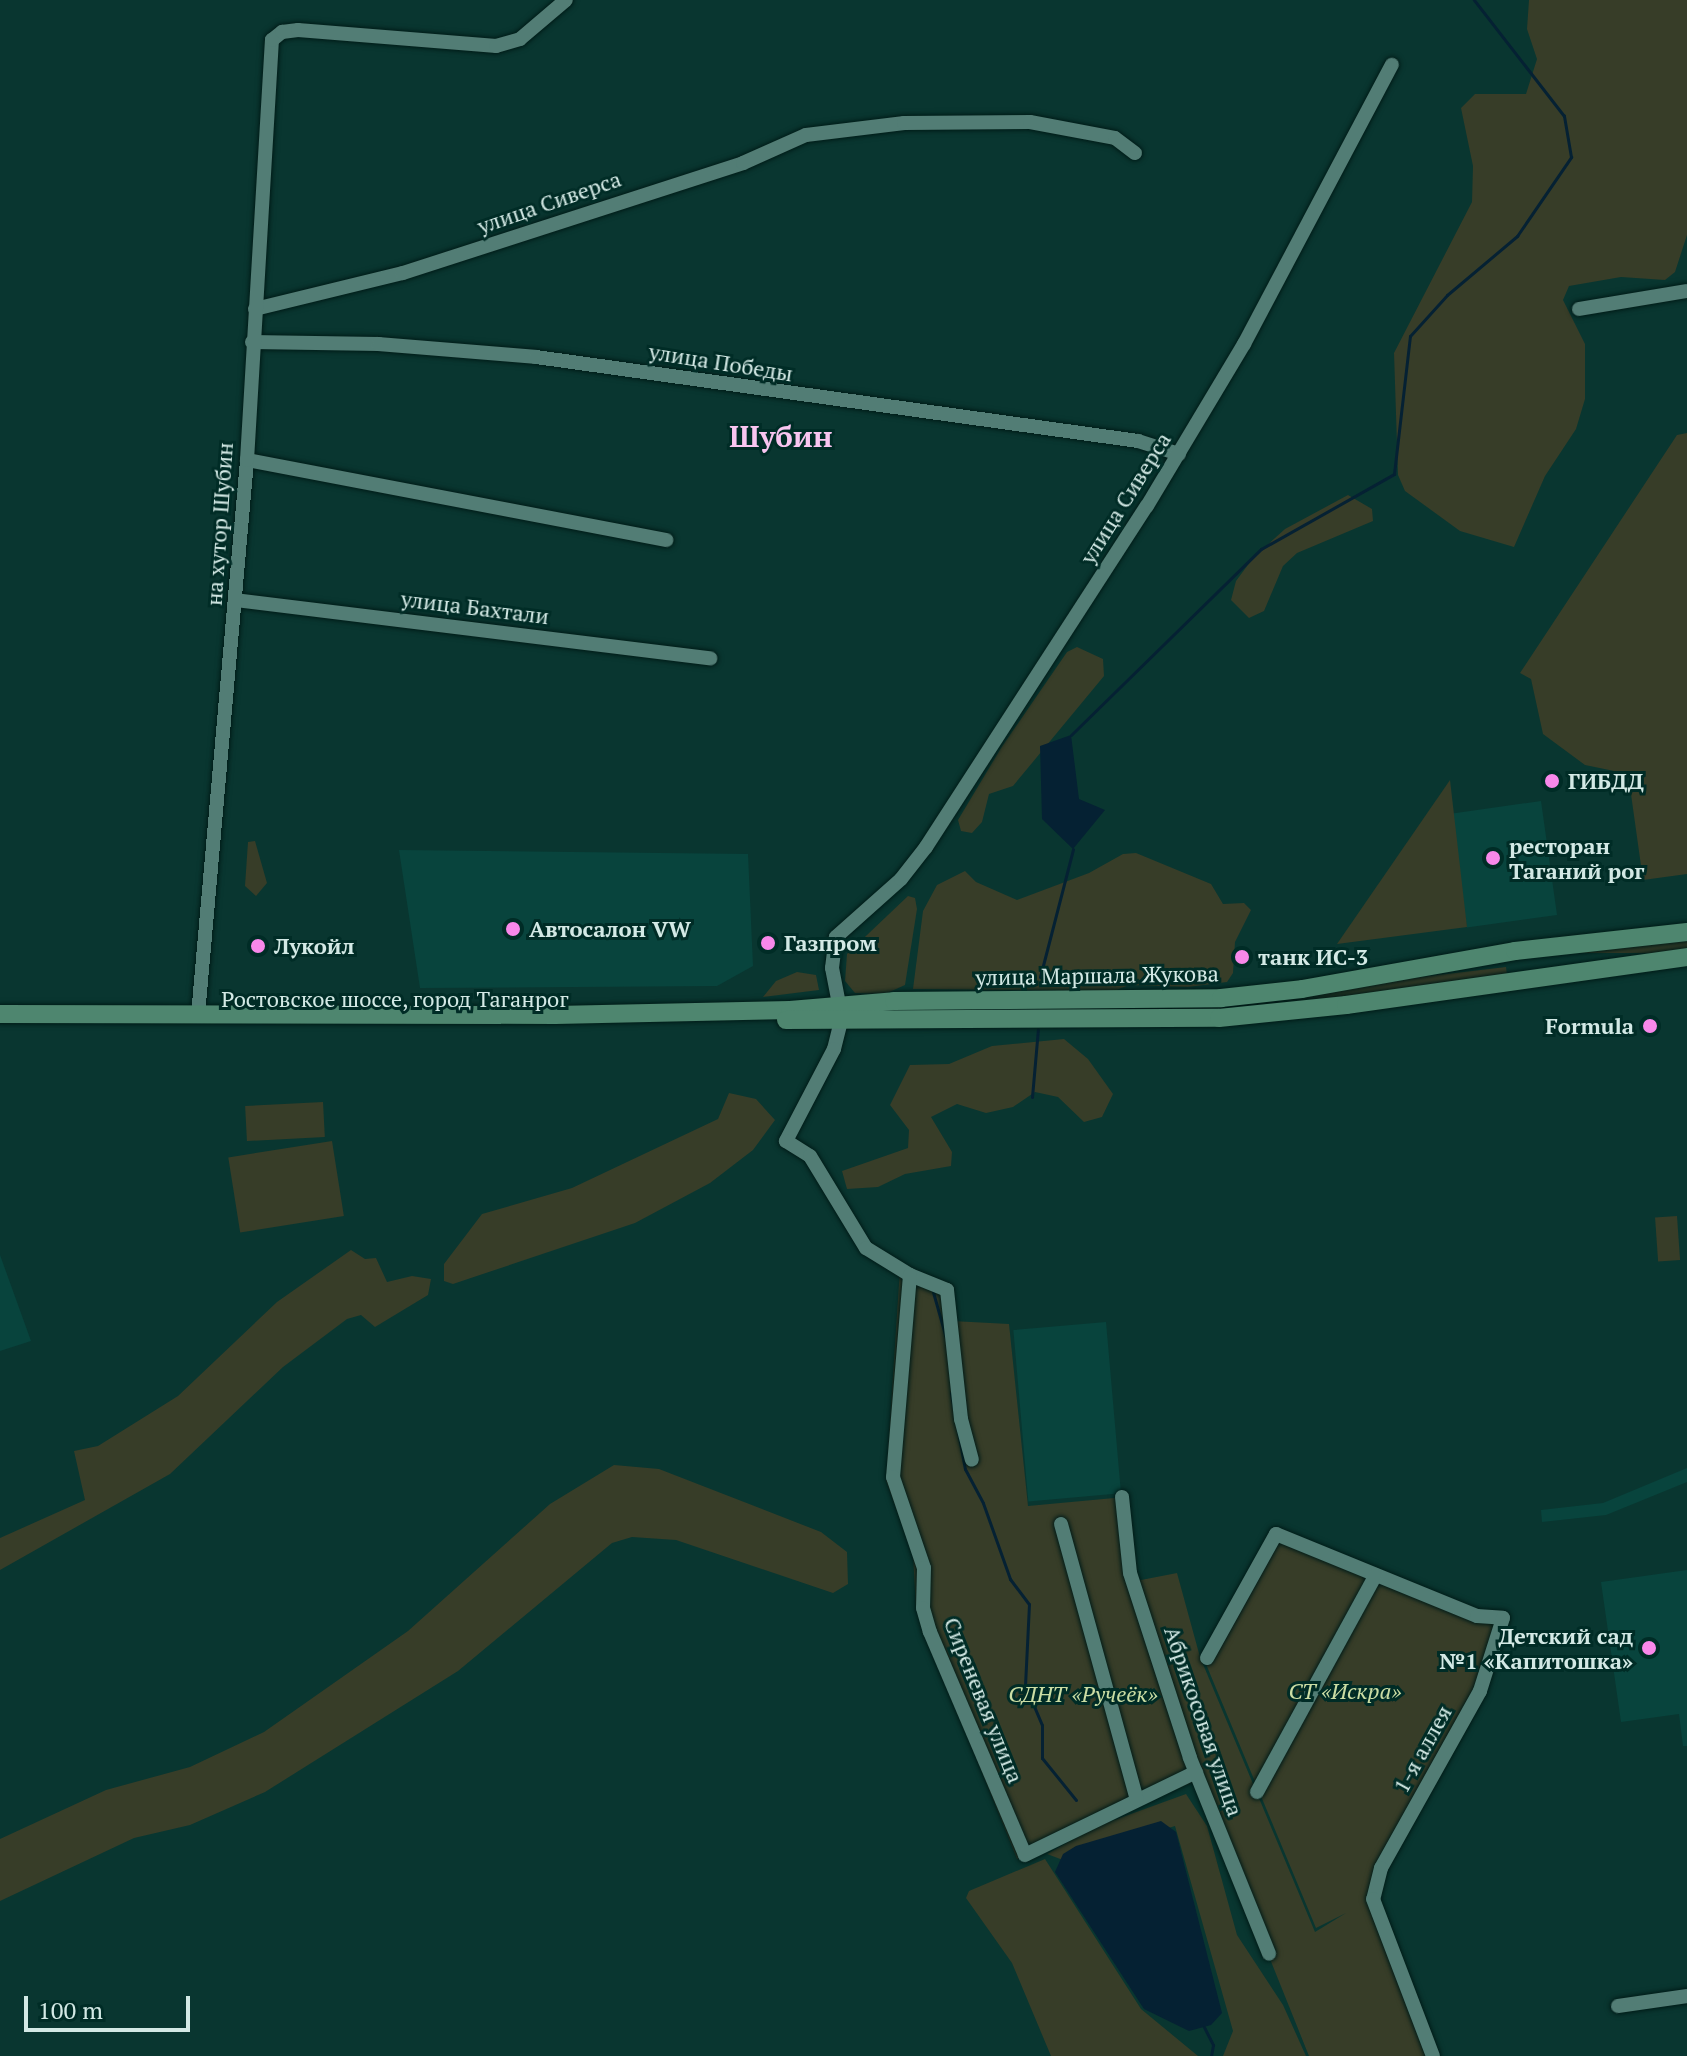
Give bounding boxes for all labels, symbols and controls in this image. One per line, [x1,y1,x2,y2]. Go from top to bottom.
street label: улица Сиверса [474,165,624,239]
street label: улица Победы [647,338,795,386]
district label: Шубин [729,418,833,454]
street label: улица Сиверса [1074,427,1176,569]
street label: на хутор Шубин [200,441,238,607]
street label: улица Бахтали [399,585,551,629]
place label: ГИБДД [1568,768,1644,794]
marker: ГИБДД [1543,772,1561,790]
place label: ресторан Таганий рог [1509,832,1644,884]
marker: ресторан Таганий рог [1484,849,1502,867]
place label: Автосалон VW [529,916,691,942]
marker: Автосалон VW [504,920,522,938]
place label: Газпром [784,930,877,956]
place label: Лукойл [274,933,355,959]
marker: Газпром [759,934,777,952]
marker: Лукойл [249,937,267,955]
place label: танк ИС-3 [1258,944,1368,970]
marker: танк ИС-3 [1233,948,1251,966]
street label: улица Маршала Жукова [975,960,1219,990]
street label: Ростовское шоссе, город Таганрог [221,986,569,1012]
place label: Formula [1545,1013,1634,1039]
marker: Formula [1641,1017,1659,1035]
street label: Сиреневая улица [939,1613,1029,1787]
place label: Детский сад №1 «Капитошка» [1440,1622,1633,1674]
street label: Абрикосовая улица [1159,1623,1249,1819]
marker: Детский сад №1 «Капитошка» [1640,1639,1658,1657]
park label: СТ «Искра» [1289,1678,1401,1704]
park label: СДНТ «Ручеёк» [1008,1681,1158,1707]
street label: 1-я аллея [1387,1701,1457,1797]
scale bar [28,1980,194,2030]
text: 100 m [38,1994,103,2026]

